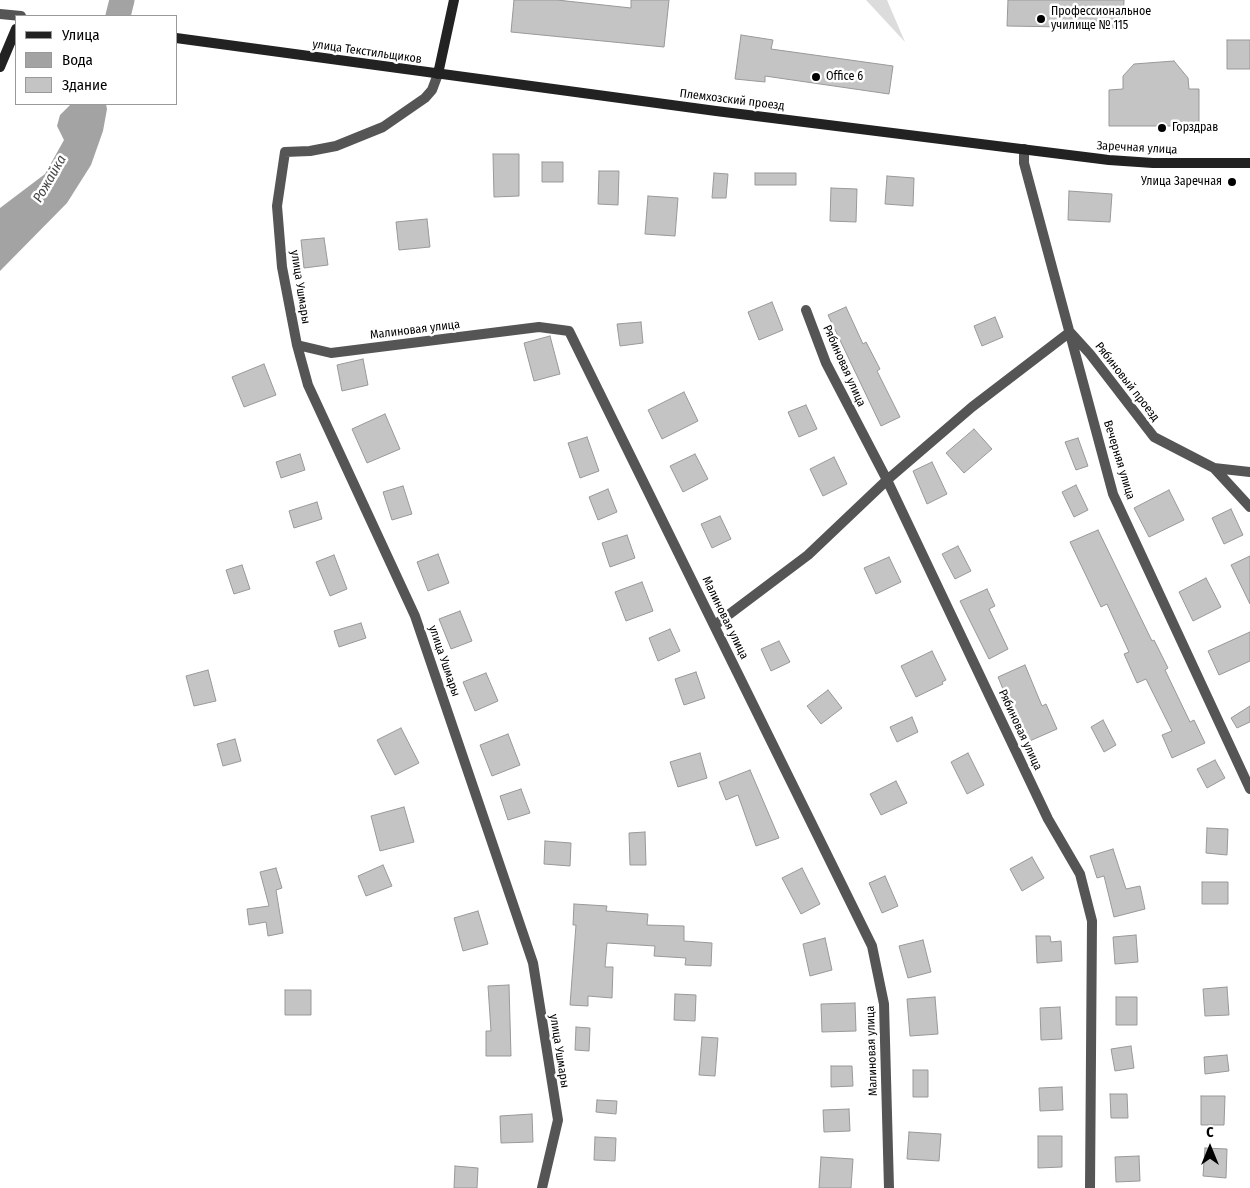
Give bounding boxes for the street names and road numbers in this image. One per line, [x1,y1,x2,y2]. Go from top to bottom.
street label: улица Текстильщиков [311,37,423,67]
street label: Племхозский проезд [679,86,785,114]
street label: Заречная улица [1096,139,1178,157]
street label: улица Ушмары [287,249,313,325]
street label: Малиновая улица [369,317,461,343]
street label: Рябиновая улица [820,323,868,409]
street label: Рябиновый проезд [1092,340,1162,424]
street label: Вечерняя улица [1100,419,1138,501]
street label: Малиновая улица [699,574,751,662]
street label: улица Ушмары [425,623,463,699]
street label: Рябиновая улица [995,687,1045,773]
street label: Малиновая улица [863,1006,881,1096]
street label: улица Ушмары [546,1013,572,1089]

